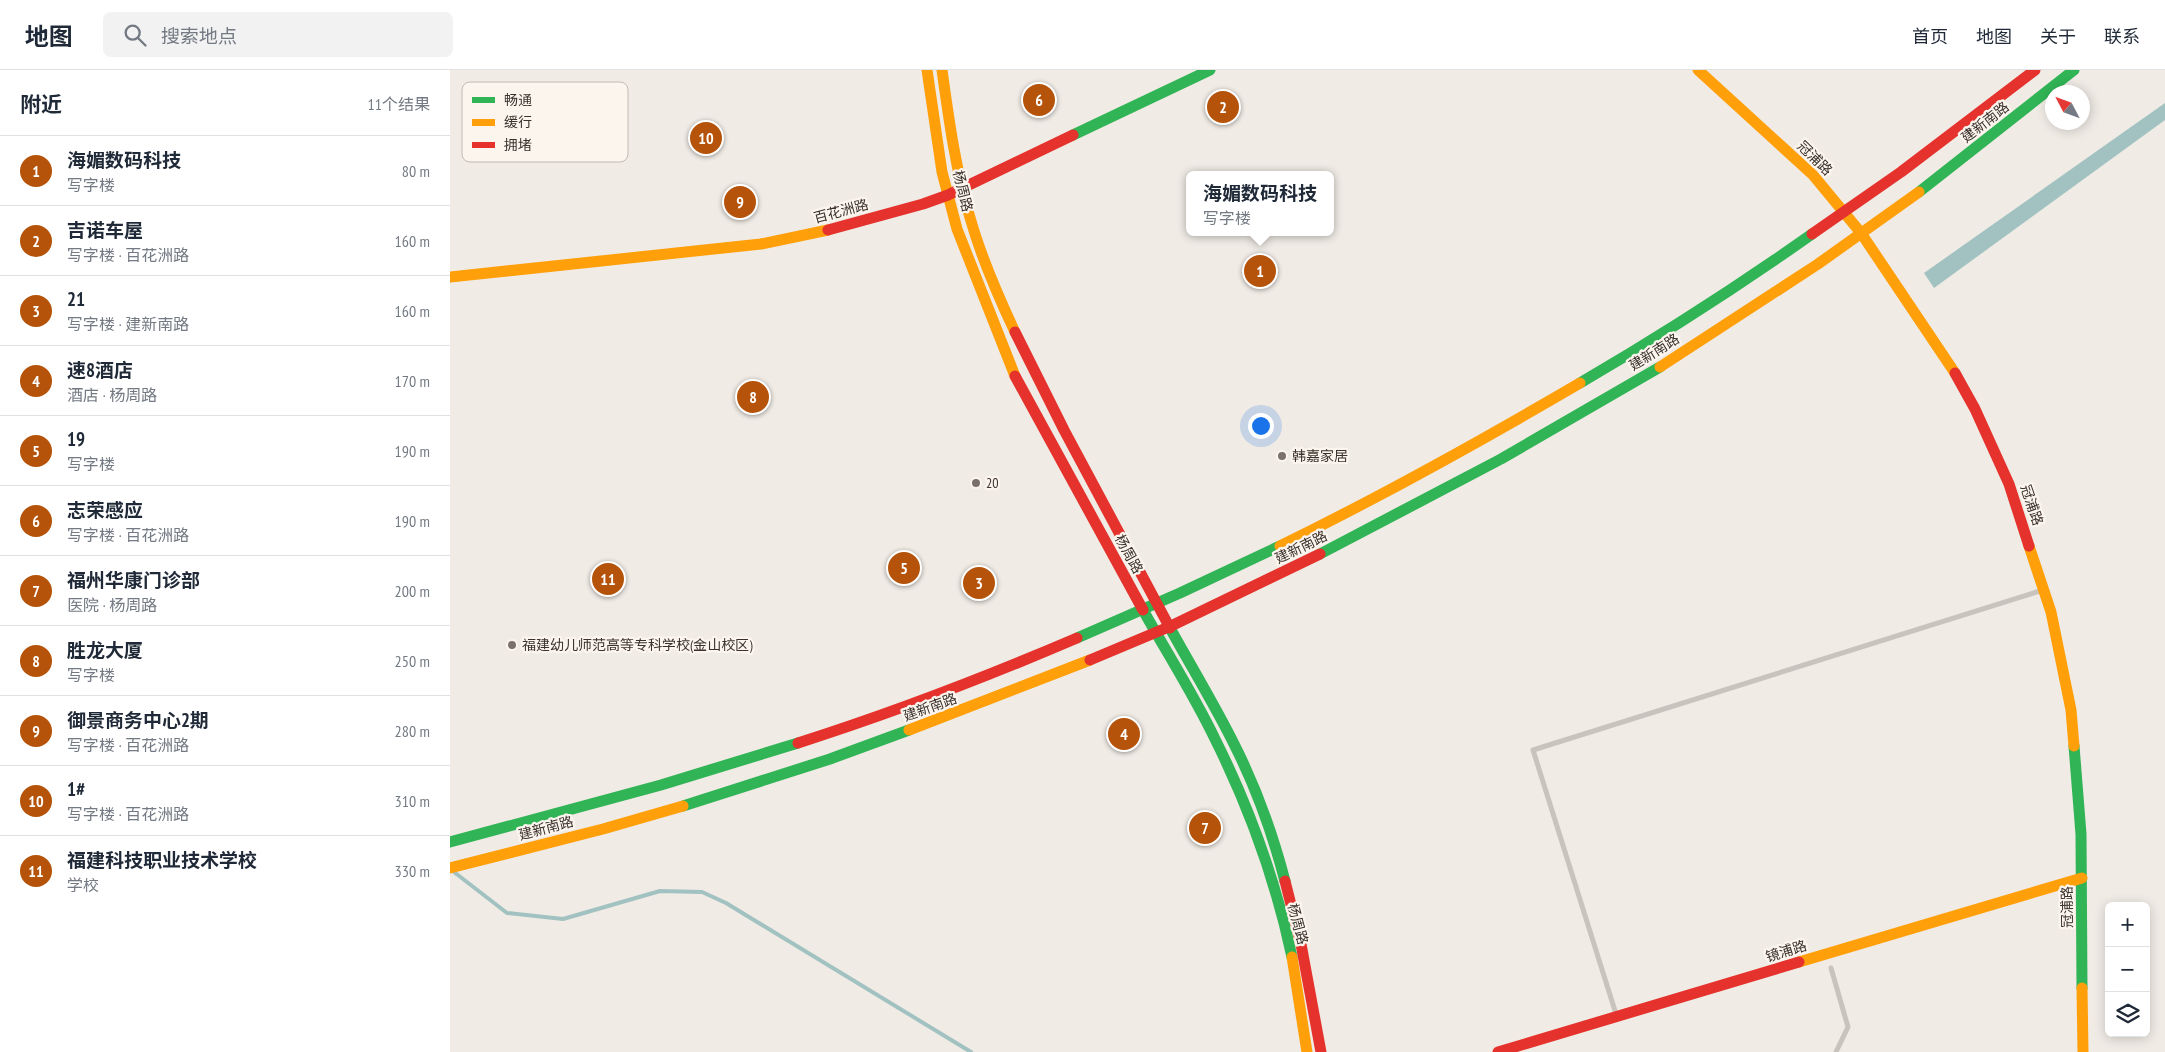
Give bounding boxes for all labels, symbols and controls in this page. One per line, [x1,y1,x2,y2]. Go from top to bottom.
search box [103,12,453,57]
text: 地图 [25,21,73,52]
icon: search [121,21,149,49]
text: 搜索地点 [161,24,237,48]
text: 首页 [1912,25,1948,48]
text: 地图 [1976,25,2012,48]
text: 关于 [2040,25,2076,48]
text: 联系 [2104,25,2140,48]
pin: 6 [1023,81,1055,119]
legend [462,82,628,162]
north arrow [2045,85,2090,130]
pin: 2 [1207,88,1239,126]
text: 附近 [20,91,62,118]
text: 畅通 [504,91,532,109]
text: 11个结果 [368,94,430,114]
street label: 建新南路 [1957,98,2013,146]
text: 缓行 [504,113,532,131]
pin: 10 [690,119,722,157]
text: 拥堵 [504,136,532,154]
street label: 冠浦路 [1794,137,1836,179]
text: 海媚数码科技 [67,148,181,172]
text: 1 [32,161,40,181]
text: 80 m [402,161,430,181]
street label: 杨周路 [949,168,977,214]
popup [1186,171,1334,236]
text: 写字楼 [67,175,115,195]
text: 海媚数码科技 [1203,181,1317,205]
pin: 9 [724,183,756,221]
street label: 百花洲路 [812,195,870,227]
text: 写字楼 [1203,208,1251,228]
text: 吉诺车屋 [67,218,143,242]
text: 2 [32,231,40,251]
text: 160 m [395,231,430,251]
text: 写字楼 · 百花洲路 [67,245,189,265]
pin: 1 [1244,252,1276,290]
text: 21 [67,287,85,311]
text: 3 [32,301,40,321]
text: 160 m [395,301,430,321]
text: 写字楼 · 建新南路 [67,314,189,334]
street label: 建新南路 [1625,330,1683,374]
text: 速8酒店 [67,358,133,382]
text: 4 [32,371,40,391]
text: 170 m [395,371,430,391]
pin: 8 [737,378,769,416]
text: 酒店 · 杨周路 [67,385,157,405]
your location [1248,413,1274,439]
text: 19 [67,427,85,451]
text: 5 [32,441,40,461]
text: 190 m [395,441,430,461]
place label: 韩嘉家居 [1292,447,1348,465]
marker: 韩嘉家居 [1276,450,1288,462]
text: 写字楼 [67,454,115,474]
place label: 20 [986,474,999,492]
marker: 20 [970,477,982,489]
street label: 冠浦路 [2017,482,2047,528]
text: 志荣感应 [67,498,143,522]
text: 6 [32,511,40,531]
text: 190 m [395,511,430,531]
text: 写字楼 · 百花洲路 [67,525,189,545]
street label: 建新南路 [1272,527,1330,567]
street label: 杨周路 [1111,531,1147,577]
pin: 5 [888,549,920,587]
pin: 11 [592,560,624,598]
pin: 3 [963,564,995,602]
text: 福州华康门诊部 [67,568,200,592]
text: 7 [32,581,40,601]
text: 200 m [395,581,430,601]
text: 医院 · 杨周路 [67,595,157,615]
place label: 福建幼儿师范高等专科学校(金山校区) [522,636,753,654]
text: 胜龙大厦 [67,638,143,662]
marker: 福建幼儿师范高等专科学校(金山校区) [506,639,518,651]
text: 8 [32,651,40,671]
text: 250 m [395,651,430,671]
text: 写字楼 [67,665,115,685]
street label: 建新南路 [901,689,959,725]
text: 御景商务中心2期 [67,708,209,732]
pin: 4 [1108,715,1140,753]
text: 9 [32,721,40,741]
text: 280 m [395,721,430,741]
text: 写字楼 · 百花洲路 [67,735,189,755]
text: 1# [67,777,85,801]
text: 10 [28,791,44,811]
text: 310 m [395,791,430,811]
text: 写字楼 · 百花洲路 [67,804,189,824]
pin: 7 [1189,809,1221,847]
street label: 建新南路 [517,812,575,844]
text: 福建科技职业技术学校 [67,848,257,872]
text: 11 [28,861,44,881]
text: 330 m [395,861,430,881]
text: 学校 [67,875,99,895]
street label: 冠浦路 [2058,886,2076,928]
street label: 杨周路 [1284,901,1312,947]
map controls [2105,902,2150,1037]
button: + [2105,902,2150,947]
street label: 镜浦路 [1763,936,1809,966]
button: − [2105,947,2150,992]
button: layers [2105,992,2150,1037]

